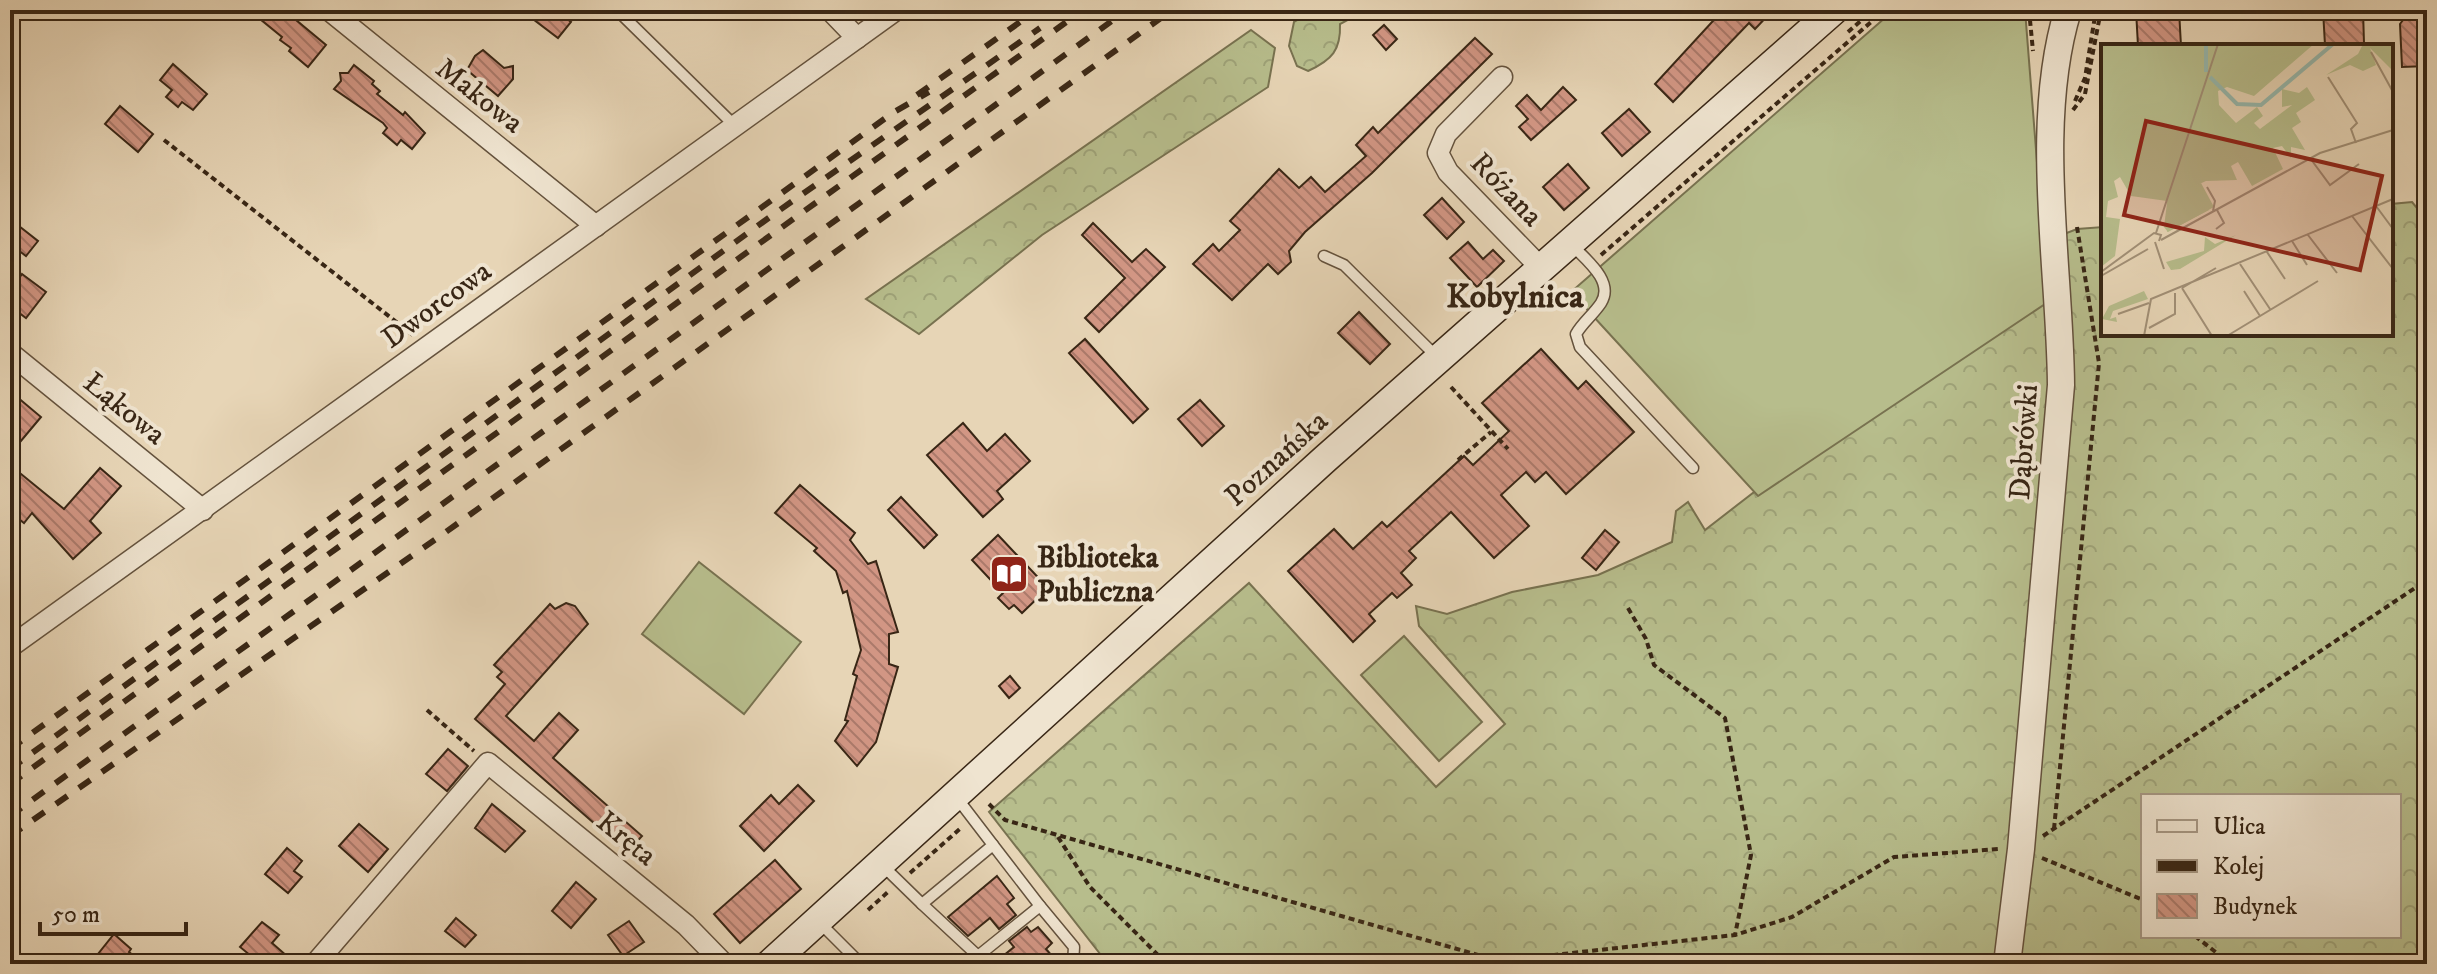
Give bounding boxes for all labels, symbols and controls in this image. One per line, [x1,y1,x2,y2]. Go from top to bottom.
inset map [2101,44,2393,336]
street label: Makowa [428,50,531,142]
street label: Różana [1462,145,1550,235]
street label: Dworcowa [375,253,499,357]
district label: Kobylnica [1446,276,1584,318]
street label: Łąkowa [75,365,173,454]
street label: Dąbrówki [2002,383,2047,501]
street label: Poznańska [1218,403,1336,515]
place label: Biblioteka Publiczna [1037,540,1160,611]
library icon: Biblioteka Publiczna [988,553,1030,595]
legend [2141,794,2401,938]
street label: Kręta [588,804,664,875]
text: Ulica [2213,812,2266,842]
text: Kolej [2213,852,2264,882]
scale bar [40,886,186,936]
text: Budynek [2213,892,2297,922]
text: 50 m [52,900,100,930]

